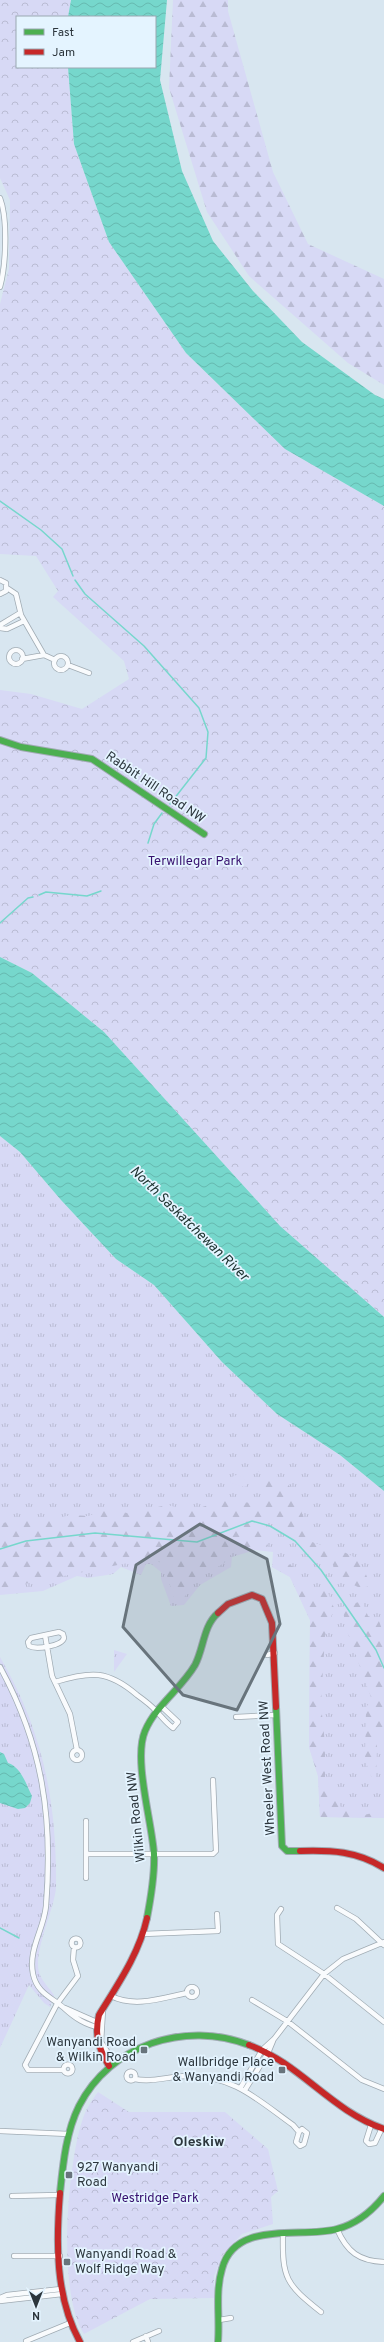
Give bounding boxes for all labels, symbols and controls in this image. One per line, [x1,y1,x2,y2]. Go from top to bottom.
legend [16,16,156,68]
text: Fast [52,25,74,41]
text: Jam [52,45,75,61]
street label: Rabbit Hill Road NW [102,749,208,827]
park label: Terwillegar Park [148,854,242,870]
water label: North Saskatchewan River [126,1163,253,1286]
street label: Wheeler West Road NW [256,1700,280,1836]
street label: Wilkin Road NW [124,1771,150,1863]
place label: Wanyandi Road & Wilkin Road [46,2035,136,2066]
marker: Wanyandi Road & Wilkin Road [139,2045,149,2055]
place label: Wallbridge Place & Wanyandi Road [173,2055,274,2086]
marker: Wallbridge Place & Wanyandi Road [277,2065,287,2075]
district label: Oleskiw [173,2134,225,2151]
place label: 927 Wanyandi Road [77,2160,158,2191]
marker: 927 Wanyandi Road [64,2170,74,2180]
park label: Westridge Park [111,2191,199,2207]
place label: Wanyandi Road & Wolf Ridge Way [75,2247,177,2278]
marker: Wanyandi Road & Wolf Ridge Way [62,2257,72,2267]
north arrow [16,2286,56,2326]
text: N [32,2308,40,2322]

